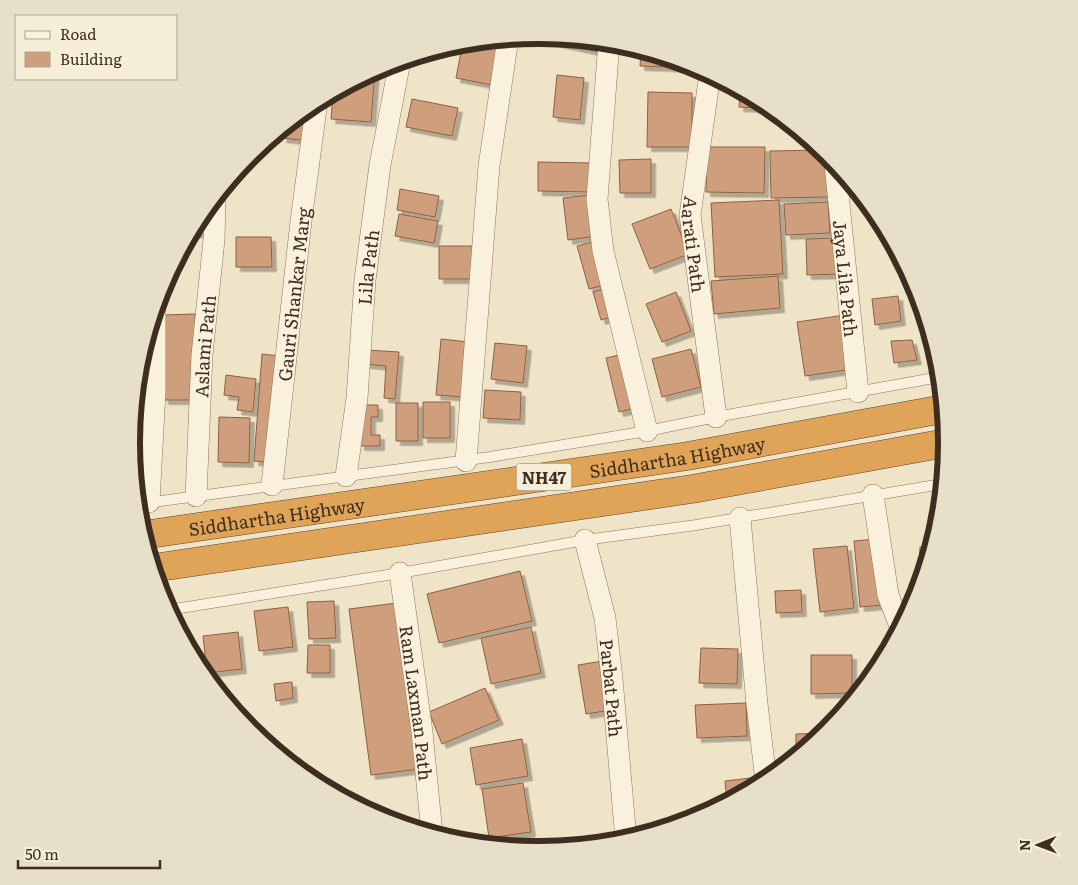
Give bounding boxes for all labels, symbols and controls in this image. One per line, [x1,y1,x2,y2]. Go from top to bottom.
legend [15,15,178,80]
text: Road [60,22,96,45]
text: Building [60,47,122,70]
street label: Aarati Path [676,195,713,294]
street label: Gauri Shankar Marg [270,205,316,383]
street label: Jaya Lila Path [827,219,866,338]
street label: Lila Path [350,228,385,306]
street label: Aslami Path [187,293,222,398]
street label: Siddhartha Highway [588,428,768,484]
road number: NH47 [516,464,572,491]
street label: Siddhartha Highway [187,489,367,542]
street label: Ram Laxman Path [394,623,440,782]
street label: Parbat Path [594,637,631,738]
north arrow [1013,820,1063,870]
scale bar [18,838,160,870]
text: N [1014,839,1034,851]
text: 50 m [25,842,59,865]

